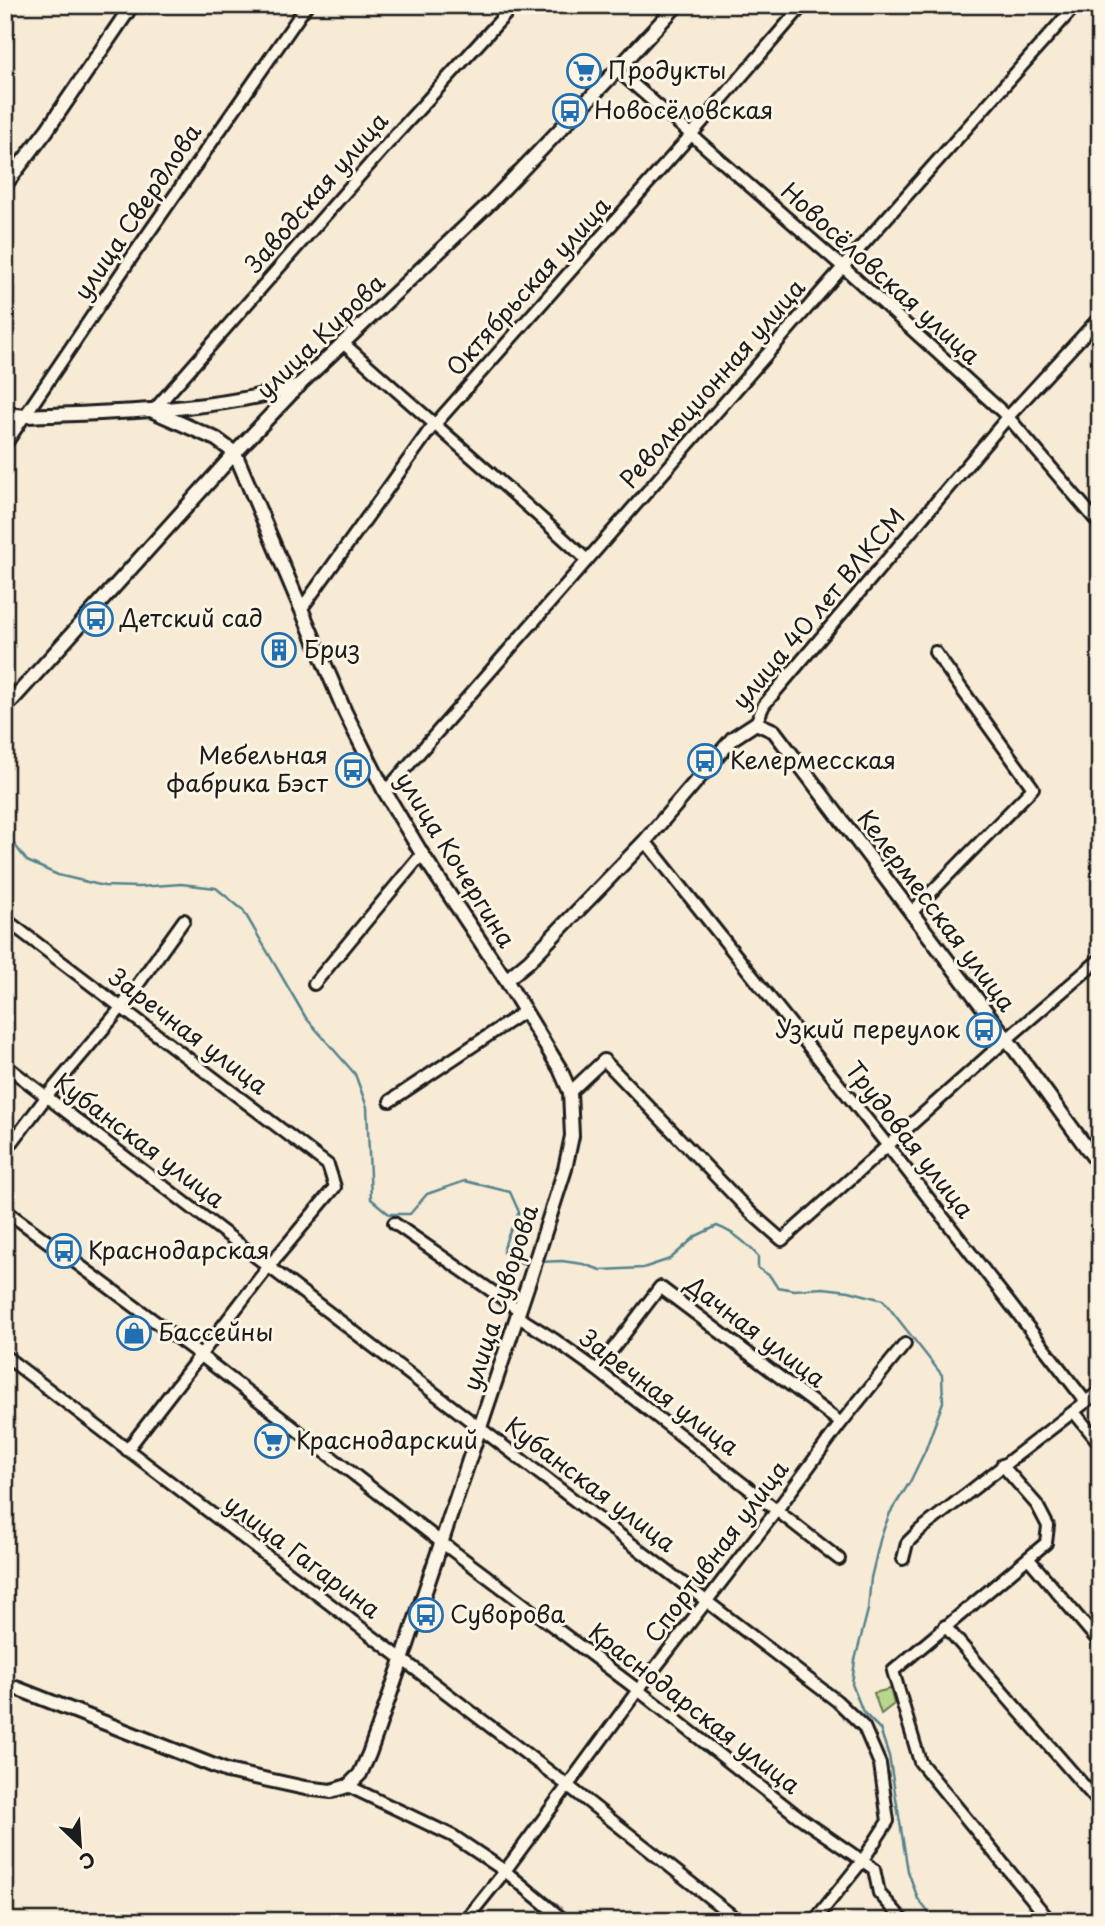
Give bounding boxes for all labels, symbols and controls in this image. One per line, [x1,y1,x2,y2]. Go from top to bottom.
place label: Продукты [608,51,727,87]
supermarket icon: Продукты [565,52,603,90]
place label: Новосёловская [594,91,773,127]
bus stop icon: Новосёловская [551,92,589,130]
street label: Заводская улица [235,103,396,280]
street label: улица Свердлова [64,115,209,306]
street label: Новосёловская улица [774,173,989,372]
street label: Октябрьская улица [437,188,618,383]
street label: улица Кирова [247,265,392,407]
street label: Революционная улица [610,270,813,495]
street label: улица 40 лет ВЛКСМ [722,499,913,716]
place label: Детский сад [119,599,263,635]
bus stop icon: Детский сад [77,600,115,638]
place label: Бриз [304,630,360,666]
building icon: Бриз [260,631,298,669]
place label: Мебельная фабрика Бэст [166,736,328,800]
place label: Келермесская [730,741,896,777]
bus stop icon: Келермесская [686,742,724,780]
bus stop icon: Мебельная фабрика Бэст [334,751,372,789]
street label: улица Кочергина [388,764,525,954]
street label: Келермесская улица [850,801,1026,1018]
street label: Заречная улица [102,958,276,1102]
place label: Узкий переулок [775,1010,961,1046]
bus stop icon: Узкий переулок [965,1011,1003,1049]
street label: Трудовая улица [838,1052,984,1225]
street label: Кубанская улица [47,1063,233,1216]
street label: улица Суворова [452,1200,546,1395]
place label: Краснодарская [88,1231,270,1267]
bus stop icon: Краснодарская [45,1232,83,1270]
street label: Дачная улица [678,1265,834,1395]
place label: Бассейны [158,1313,274,1349]
shop icon: Бассейны [115,1314,153,1352]
street label: Заречная улица [573,1319,747,1463]
street label: Кубанская улица [498,1407,684,1560]
place label: Краснодарский [296,1421,478,1457]
supermarket icon: Краснодарский [253,1422,291,1460]
street label: Спортивная улица [635,1452,796,1650]
street label: улица Гагарина [218,1485,389,1626]
place label: Суворова [450,1595,565,1631]
bus stop icon: Суворова [407,1596,445,1634]
street label: Краснодарская улица [582,1613,809,1802]
north arrow [46,1811,116,1881]
text: С [75,1846,100,1877]

